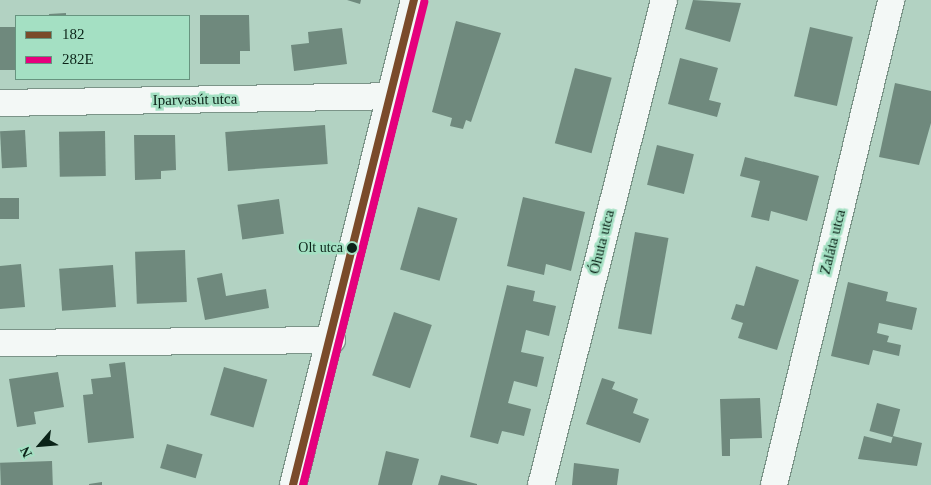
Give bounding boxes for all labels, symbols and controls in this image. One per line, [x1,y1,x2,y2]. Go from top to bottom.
legend [15,15,190,80]
text: 182 [62,26,85,42]
text: 282E [62,51,94,67]
street label: Iparvasút utca [153,90,237,110]
street label: Óhuta utca [585,208,619,276]
street label: Zaláta utca [816,208,850,276]
place label: Olt utca [298,240,343,256]
marker: Olt utca [347,243,357,253]
north arrow [15,420,65,470]
text: N [17,444,35,460]

